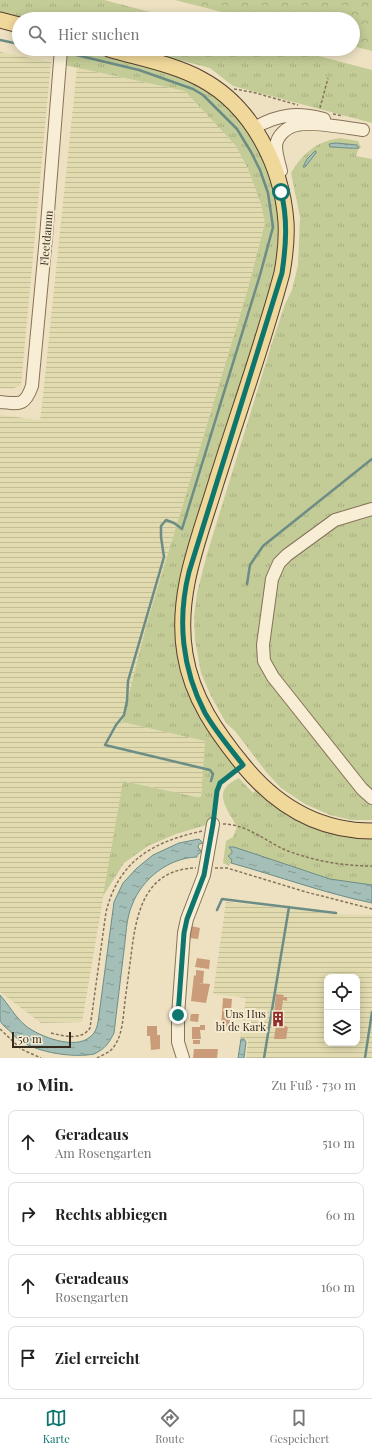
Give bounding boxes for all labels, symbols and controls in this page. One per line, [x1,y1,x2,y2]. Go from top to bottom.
search box [12,12,360,56]
icon: search [26,23,48,45]
text: Hier suchen [58,24,140,44]
route start [272,183,290,201]
street label: Fleetdamm [36,209,56,266]
map controls [324,974,360,1046]
button: locate [324,974,360,1010]
route end [169,1006,187,1024]
place label: Uns Hus bi de Kark [216,1006,266,1034]
building icon: Uns Hus bi de Kark [269,1010,287,1028]
button: layers [324,1010,360,1046]
scale bar [12,1030,71,1049]
text: 50 m [18,1031,42,1046]
text: 10 Min. [16,1073,74,1095]
text: Zu Fuß · 730 m [271,1076,356,1093]
text: Geradeaus [55,1124,129,1144]
icon: ahead [17,1131,39,1153]
text: 510 m [322,1134,355,1151]
text: Am Rosengarten [55,1144,151,1161]
icon: right [17,1203,39,1225]
text: Rechts abbiegen [55,1204,168,1224]
text: 60 m [326,1206,355,1223]
text: Geradeaus [55,1268,129,1288]
icon: ahead [17,1275,39,1297]
text: 160 m [321,1278,355,1295]
text: Rosengarten [55,1288,129,1305]
icon: arrive [17,1347,39,1369]
text: Ziel erreicht [55,1348,140,1368]
tab: Karte [43,1407,70,1446]
tab: Route [155,1407,184,1446]
tab: Gespeichert [270,1407,329,1446]

